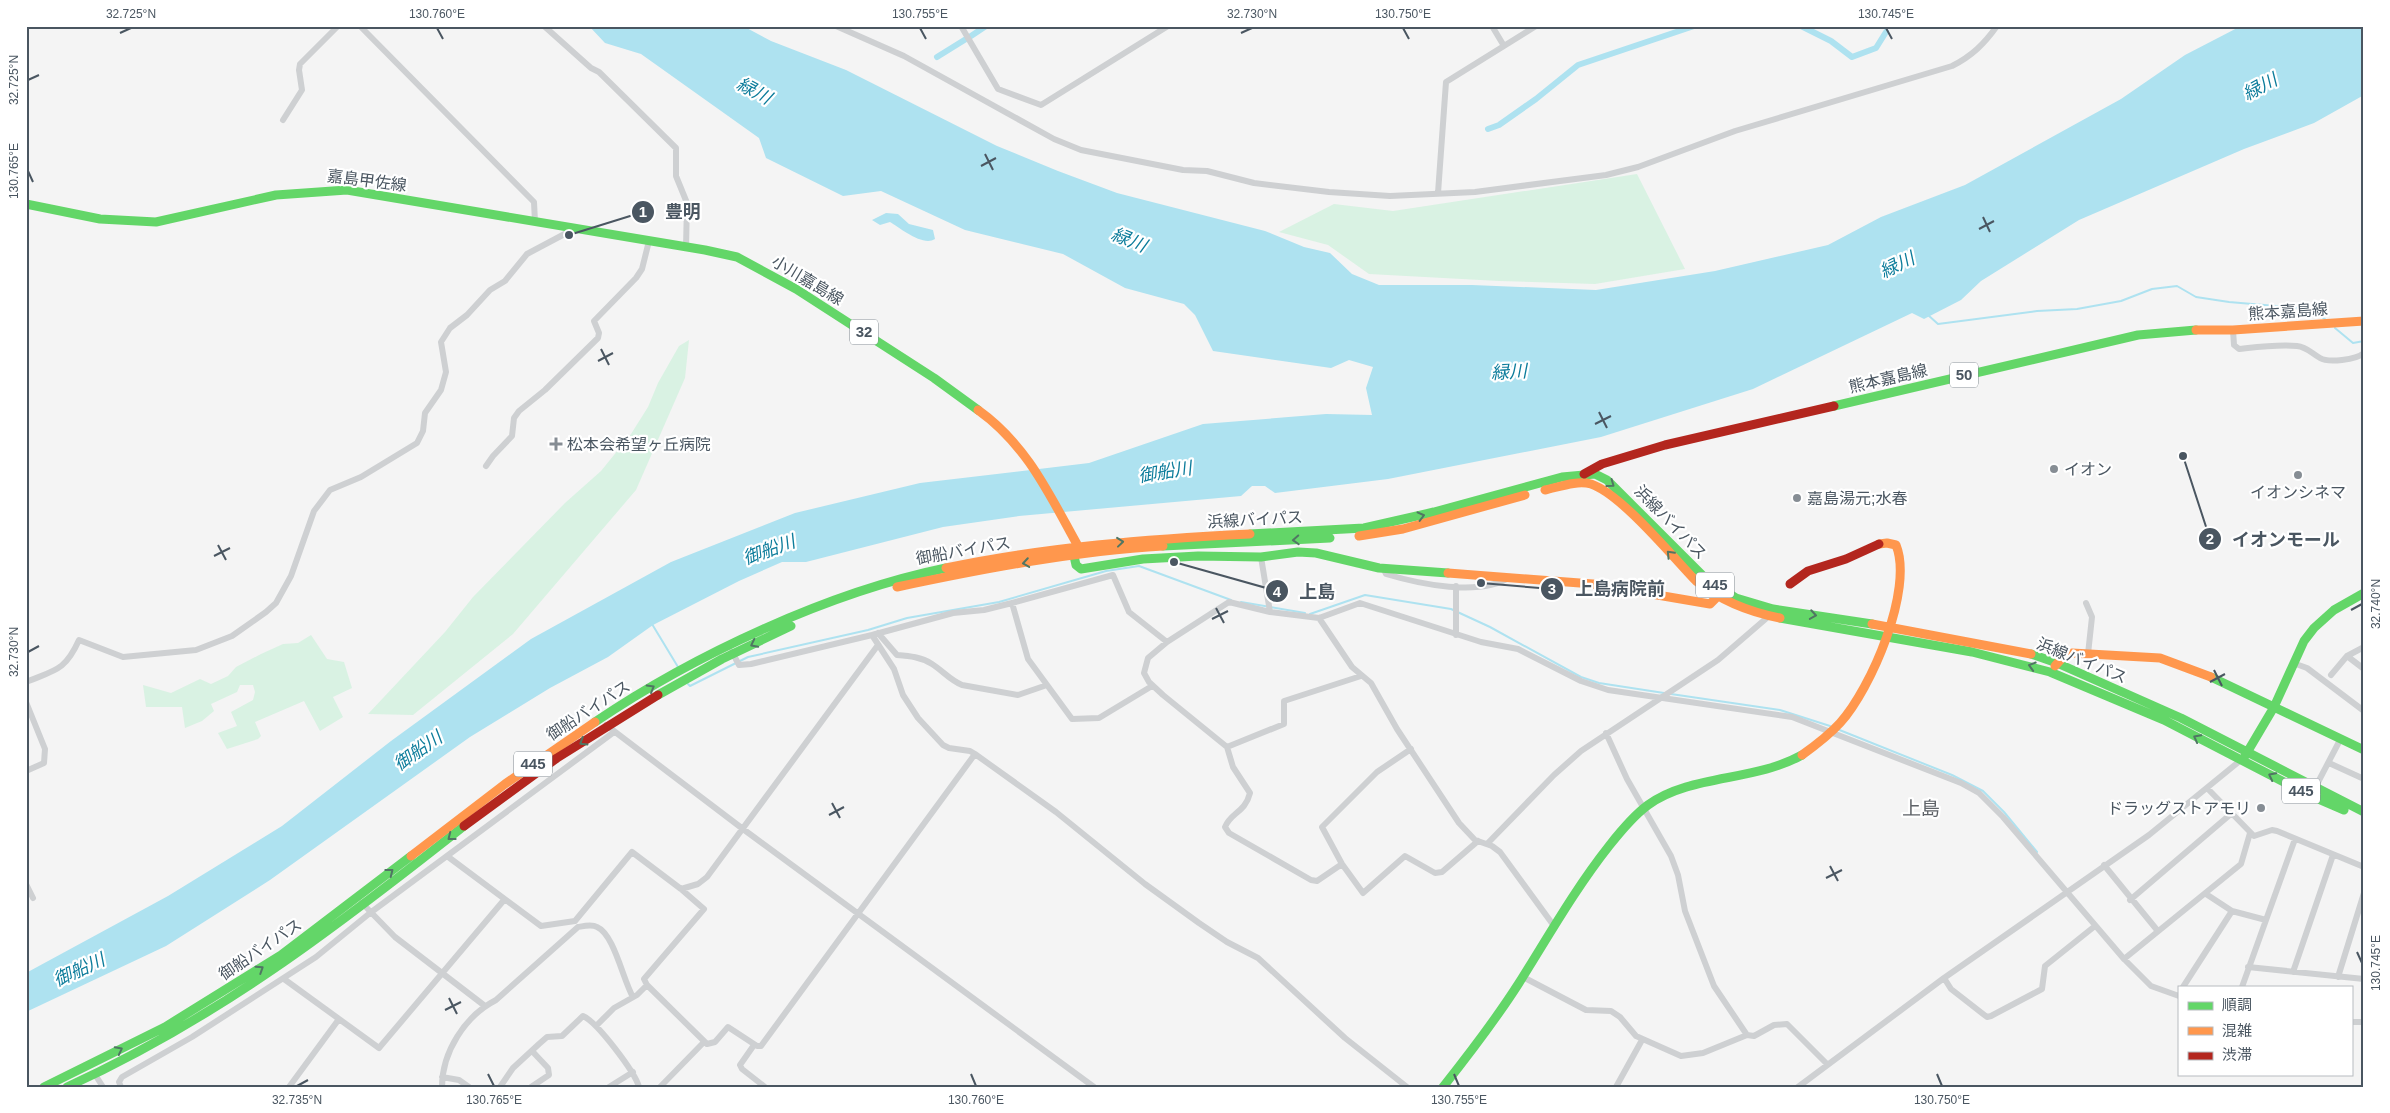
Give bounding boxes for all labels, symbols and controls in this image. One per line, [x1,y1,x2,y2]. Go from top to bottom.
text: 32.725°N [106,7,156,21]
text: 130.760°E [409,7,465,21]
text: 130.755°E [892,7,948,21]
text: 32.730°N [1227,7,1277,21]
text: 130.750°E [1375,7,1431,21]
text: 130.745°E [1858,7,1914,21]
text: 32.725°N [7,55,21,105]
water label: 緑川 [2239,69,2282,104]
water label: 緑川 [733,74,776,109]
text: 130.765°E [7,143,21,199]
street label: 嘉島甲佐線 [326,167,408,194]
callout: 豊明 [630,195,711,228]
text: 豊明 [665,202,701,222]
text: 1 [639,203,647,220]
water label: 緑川 [1109,224,1151,257]
water label: 緑川 [1876,247,1919,282]
street label: 小川嘉島線 [769,253,846,308]
street label: 熊本嘉島線 [2248,300,2329,323]
road number: 32 [850,320,878,344]
water label: 緑川 [1491,361,1529,383]
street label: 熊本嘉島線 [1847,361,1929,396]
road number: 50 [1950,362,1978,388]
place label: 松本会希望ヶ丘病院 [567,436,711,453]
marker: 松本会希望ヶ丘病院 [549,437,563,451]
water label: 御船川 [1137,458,1195,486]
place label: イオン [2064,461,2112,478]
marker: イオン [2048,463,2060,475]
marker: イオンシネマ [2292,469,2304,481]
one-way arrow [1605,478,1614,486]
street label: 浜線バイパス [1631,482,1710,563]
place label: イオンシネマ [2250,484,2346,501]
place label: 嘉島湯元;水春 [1807,490,1907,507]
marker: 嘉島湯元;水春 [1791,492,1803,504]
street label: 浜線バイパス [1207,509,1303,530]
one-way arrow [1417,511,1426,522]
callout: イオンモール [2197,523,2350,556]
text: 2 [2206,530,2214,547]
text: イオンモール [2232,530,2340,550]
water label: 御船川 [740,531,800,569]
street label: 御船バイパス [914,534,1012,567]
one-way arrow [1292,535,1300,546]
one-way arrow [1117,536,1125,547]
one-way arrow [1667,551,1676,560]
one-way arrow [1021,557,1029,568]
callout: 上島病院前 [1540,572,1675,605]
road number: 445 [1696,572,1734,598]
callout: 上島 [1264,575,1345,608]
text: 上島病院前 [1575,579,1665,599]
text: 32.740°N [2369,579,2383,629]
text: 3 [1548,580,1556,597]
text: 上島 [1299,582,1335,602]
text: 4 [1273,583,1282,600]
one-way arrow [1810,609,1818,620]
text: 32.730°N [7,627,21,677]
street label: 浜線バイパス [2034,635,2129,686]
one-way arrow [750,638,759,648]
one-way arrow [2029,662,2037,672]
street label: 御船バイパス [544,677,633,744]
one-way arrow [646,685,655,695]
water label: 御船川 [390,726,447,775]
one-way arrow [2194,734,2203,744]
one-way arrow [579,735,588,745]
road number: 445 [514,752,552,776]
one-way arrow [2268,772,2277,782]
road number: 445 [2282,778,2320,804]
district label: 上島 [1902,798,1940,819]
place label: ドラッグストアモリ [2107,800,2251,817]
marker: ドラッグストアモリ [2255,802,2267,814]
one-way arrow [448,831,457,839]
one-way arrow [384,870,393,878]
street label: 御船バイパス [216,916,305,983]
text: 130.745°E [2369,935,2383,991]
water label: 御船川 [50,949,110,990]
one-way arrow [254,966,263,975]
legend [2178,986,2352,1076]
text: 順調 [2222,996,2252,1013]
text: 混雑 [2222,1022,2252,1039]
one-way arrow [114,1046,123,1056]
text: 渋滞 [2222,1046,2252,1063]
text: 32.735°N [272,1093,322,1107]
text: 130.765°E [466,1093,522,1107]
text: 130.760°E [948,1093,1004,1107]
text: 130.755°E [1431,1093,1487,1107]
text: 130.750°E [1914,1093,1970,1107]

